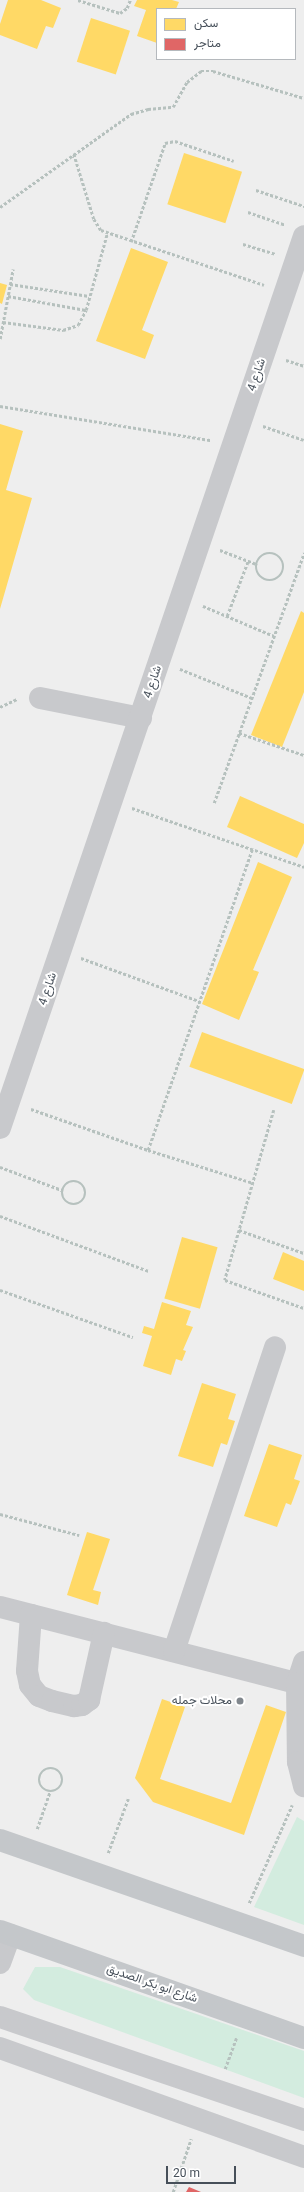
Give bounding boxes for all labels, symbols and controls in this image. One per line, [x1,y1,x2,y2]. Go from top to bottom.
legend [156,8,296,60]
text: سكن [194,16,218,30]
text: متاجر [194,36,221,50]
street label: شارع 4 [245,357,269,393]
street label: شارع 4 [141,664,165,700]
street label: شارع 4 [36,971,60,1007]
place label: محلات جمله [172,1694,232,1708]
marker: محلات جمله [235,1696,245,1706]
street label: شارع ابو بكر الصديق [105,1962,199,2006]
scale bar [168,2158,238,2184]
text: 20 m [173,2166,200,2180]

